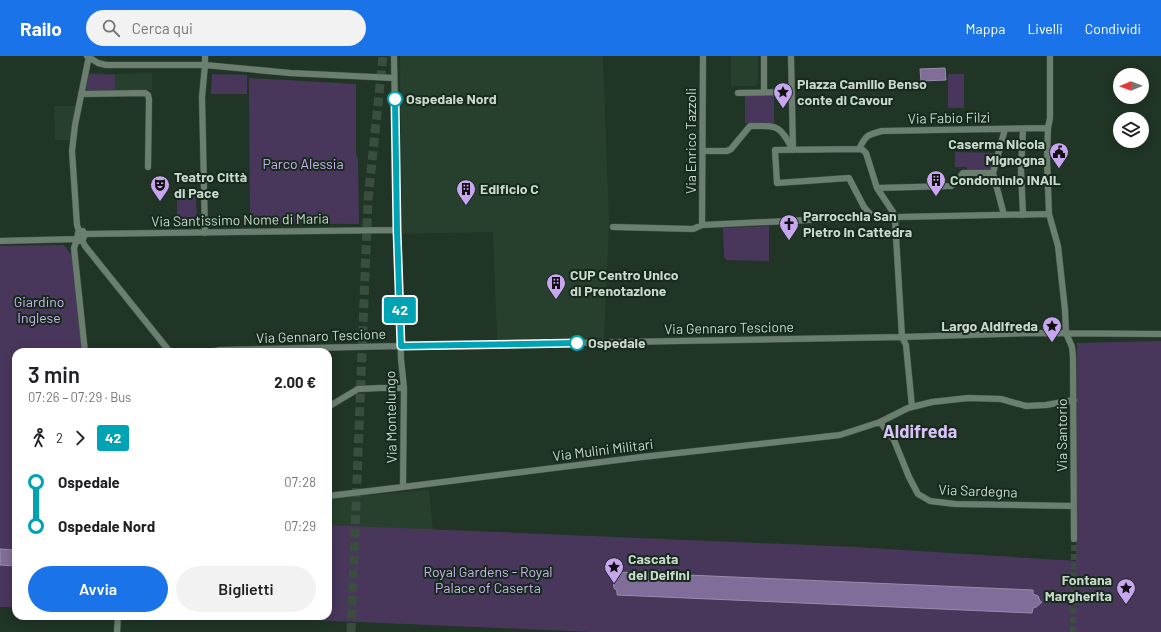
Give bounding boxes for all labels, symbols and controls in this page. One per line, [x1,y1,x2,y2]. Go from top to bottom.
search box [86,10,366,46]
text: Railo [20,17,62,40]
icon: search [100,17,122,39]
text: Cerca qui [132,19,193,37]
text: Mappa [966,20,1005,37]
text: Livelli [1027,20,1063,37]
text: Condividi [1085,20,1141,37]
north arrow [1113,68,1149,104]
map controls [1113,68,1149,148]
place label: Piazza Camillo Benso conte di Cavour [797,75,927,108]
place icon: Piazza Camillo Benso conte di Cavour [772,81,794,109]
street label: Via Enrico Tazzoli [682,88,699,194]
place label: Ospedale Nord [406,90,497,107]
marker: Ospedale Nord [387,91,403,107]
street label: Via Fabio Filzi [908,108,990,127]
button: layers [1113,112,1149,148]
place label: Caserma Nicola Mignogna [948,135,1045,168]
public building icon: Caserma Nicola Mignogna [1048,141,1070,169]
park label: Parco Alessia [262,155,344,172]
place label: Teatro Città di Pace [174,168,247,201]
building icon: Condominio INAIL [925,169,947,197]
place label: Condominio INAIL [950,171,1061,188]
theatre icon: Teatro Città di Pace [149,174,171,202]
building icon: Edificio C [455,178,477,206]
place label: Edificio C [480,180,539,197]
place label: Parrocchia San Pietro in Cattedra [803,207,912,240]
street label: Via Santissimo Nome di Maria [151,209,329,230]
church icon: Parrocchia San Pietro in Cattedra [778,213,800,241]
place label: CUP Centro Unico di Prenotazione [570,266,679,299]
building icon: CUP Centro Unico di Prenotazione [545,272,567,300]
park label: Giardino Inglese [14,293,64,326]
line badge: 42 [382,297,418,323]
text: 42 [392,301,408,318]
place icon: Largo Aldifreda [1041,315,1063,343]
place label: Largo Aldifreda [941,317,1038,334]
street label: Via Gennaro Tescione [664,318,794,337]
street label: Via Gennaro Tescione [256,325,386,346]
place label: Ospedale [588,334,646,351]
marker: Ospedale [569,335,585,351]
text: 3 min [28,361,80,387]
street label: Via Montelungo [381,371,400,464]
text: 2.00 € [274,373,316,391]
text: 07:26 – 07:29 · Bus [28,389,131,405]
street label: Via Santorio [1053,398,1070,472]
district label: Aldifreda [883,420,957,442]
icon: walk [28,427,50,449]
icon: forward [69,427,91,449]
text: 42 [105,429,121,446]
text: 2 [56,430,63,446]
street label: Via Mulini Militari [552,435,654,464]
text: Ospedale [58,473,120,491]
text: 07:28 [284,474,316,490]
street label: Via Sardegna [938,481,1018,500]
text: Ospedale Nord [58,517,155,535]
text: 07:29 [284,518,316,534]
place label: Cascata dei Delfini [628,550,690,583]
place icon: Cascata dei Delfini [603,556,625,584]
park label: Royal Gardens - Royal Palace of Caserta [423,563,553,596]
button: Avvia [28,566,168,612]
button: Biglietti [176,566,316,612]
place label: Fontana Margherita [1045,571,1112,604]
place icon: Fontana Margherita [1115,577,1137,605]

